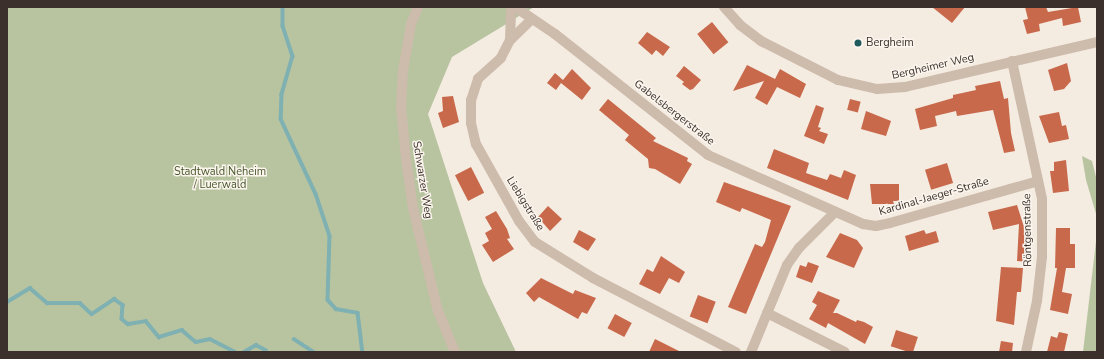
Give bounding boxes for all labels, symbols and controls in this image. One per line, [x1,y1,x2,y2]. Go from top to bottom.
place label: Bergheim [866,36,914,50]
marker: Bergheim [853,38,863,48]
street label: Bergheimer Weg [891,51,975,83]
street label: Gabelsbergerstraße [631,78,717,148]
street label: Schwarzer Weg [409,140,435,220]
park label: Stadtwald Neheim / Luerwald [174,166,266,192]
street label: Liebigstraße [503,175,547,233]
street label: Kardinal-Jaeger-Straße [878,175,990,219]
street label: Röntgenstraße [1021,193,1035,267]

